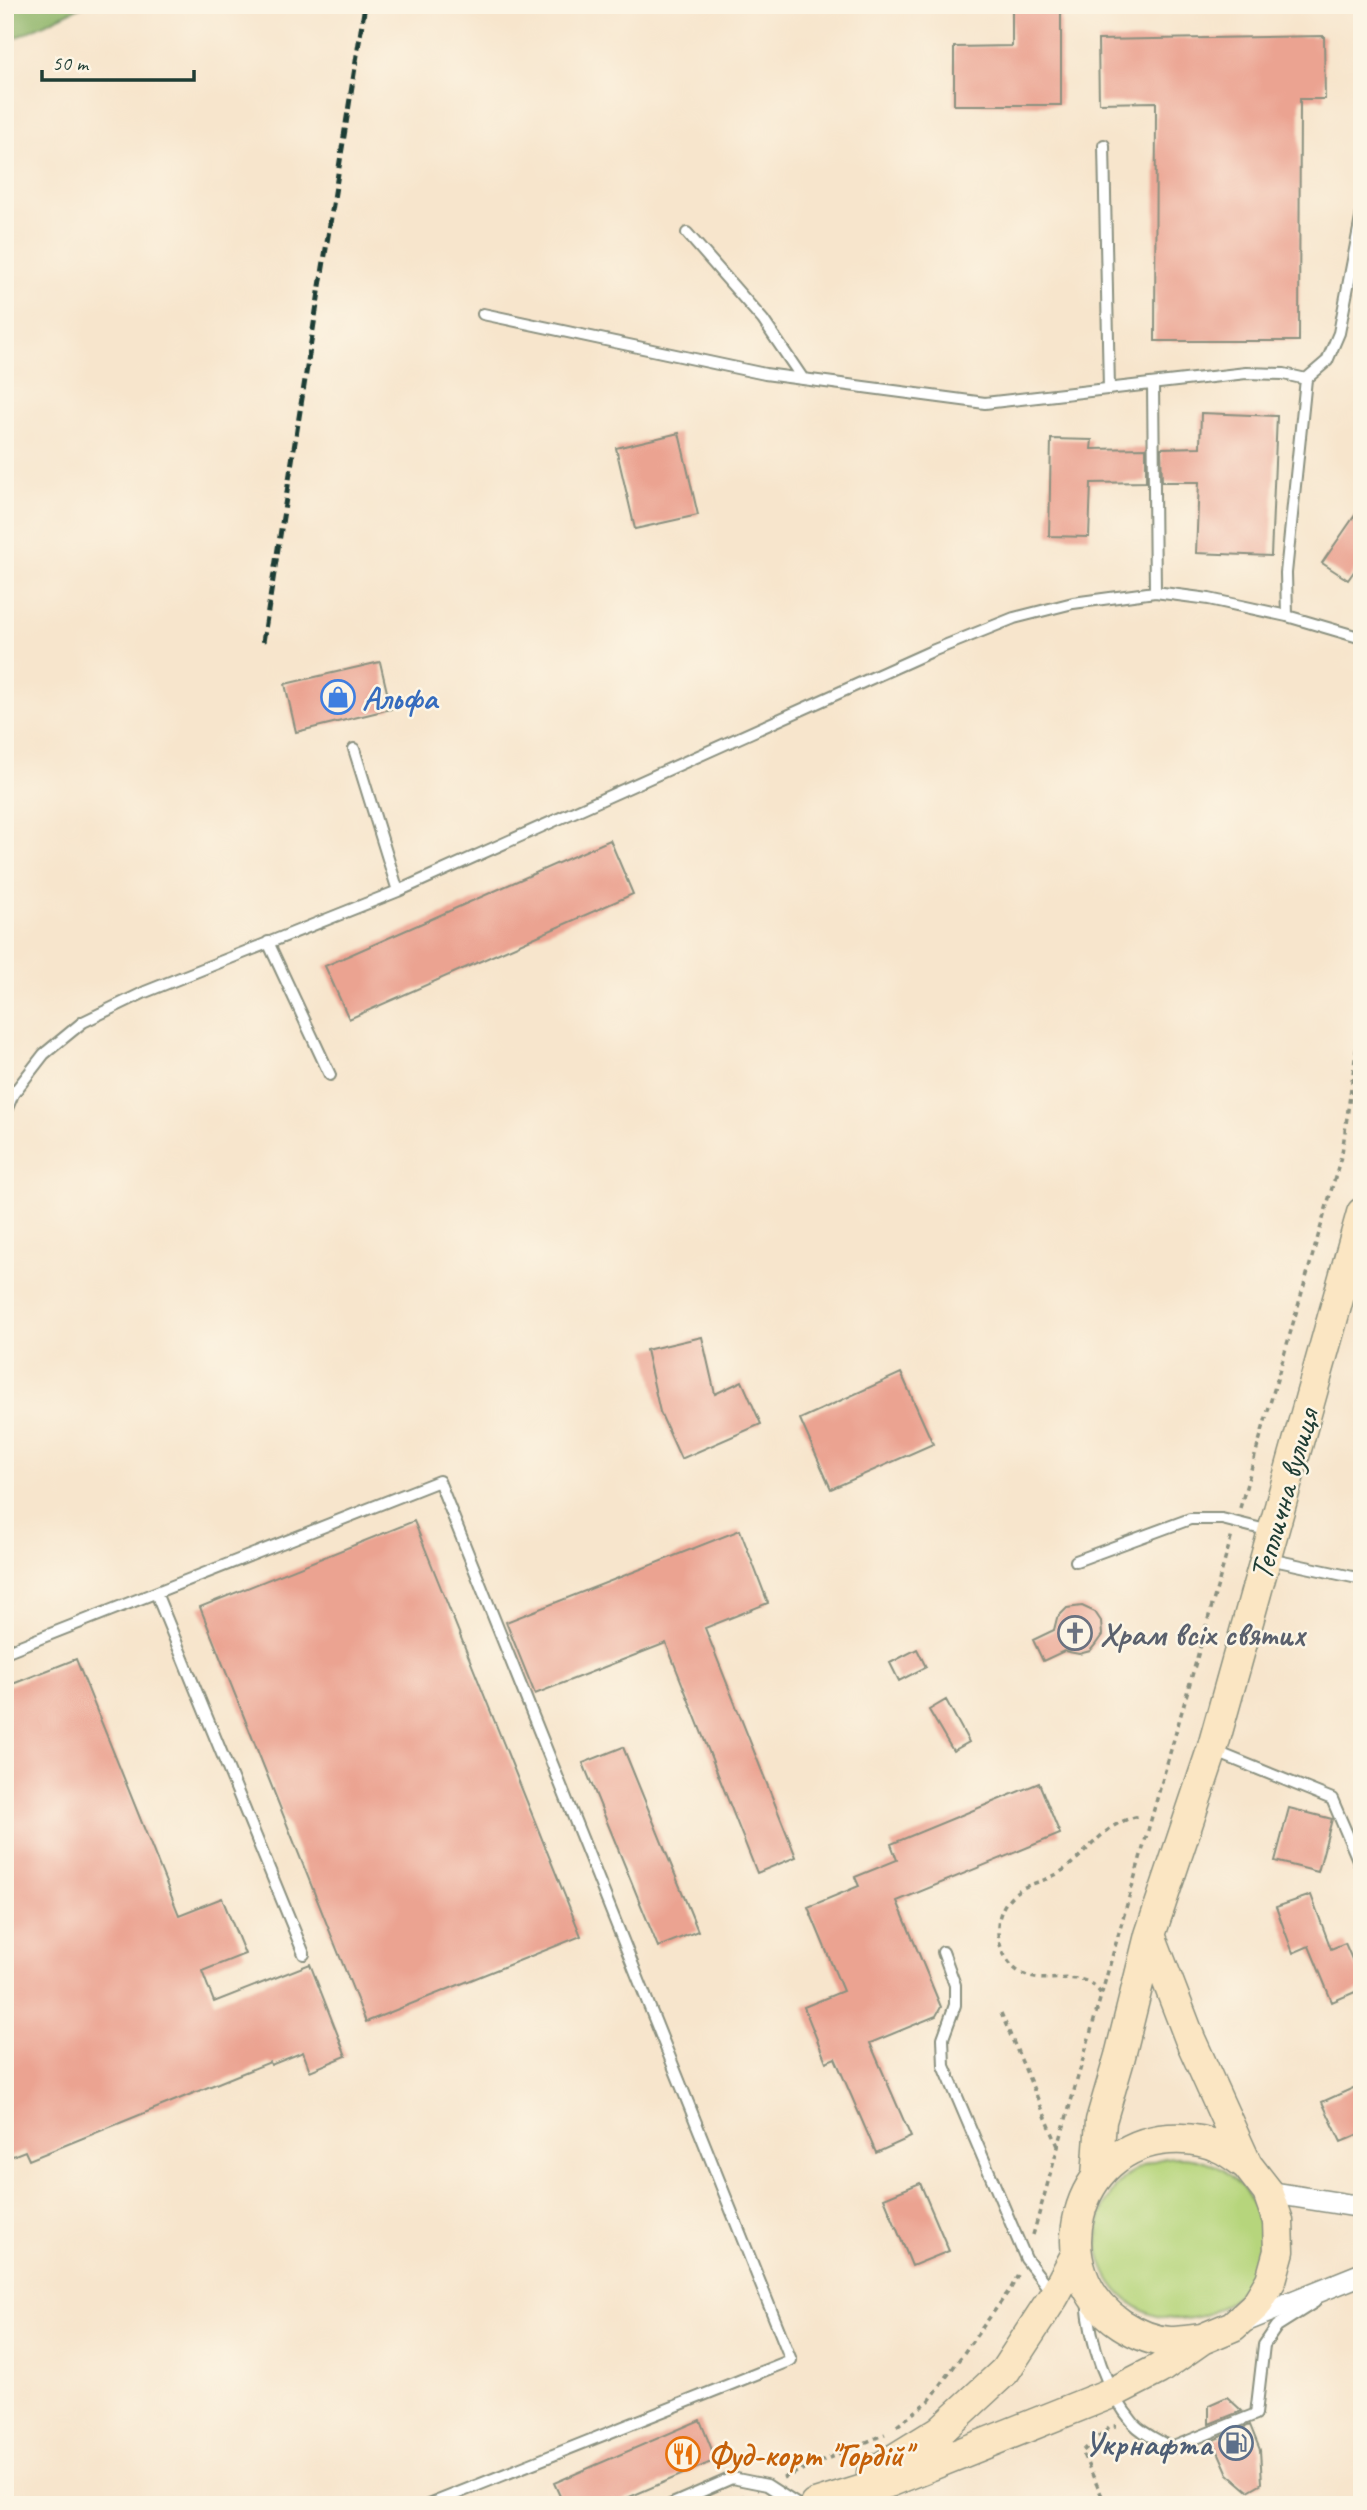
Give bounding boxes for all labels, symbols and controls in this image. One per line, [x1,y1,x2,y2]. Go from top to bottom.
scale bar [42,38,194,82]
text: 50 m [52,50,90,76]
place label: Альфа [362,677,439,719]
shop icon: Альфа [319,678,357,716]
street label: Теплична вулиця [1240,1401,1329,1585]
place label: Храм всіх святих [1100,1613,1308,1655]
church icon: Храм всіх святих [1056,1614,1094,1652]
place label: Укрнафта [1084,2423,1214,2465]
fuel station icon: Укрнафта [1217,2424,1255,2462]
place label: Фуд-корт "Гордій" [708,2434,918,2476]
restaurant icon: Фуд-корт "Гордій" [664,2435,702,2473]

